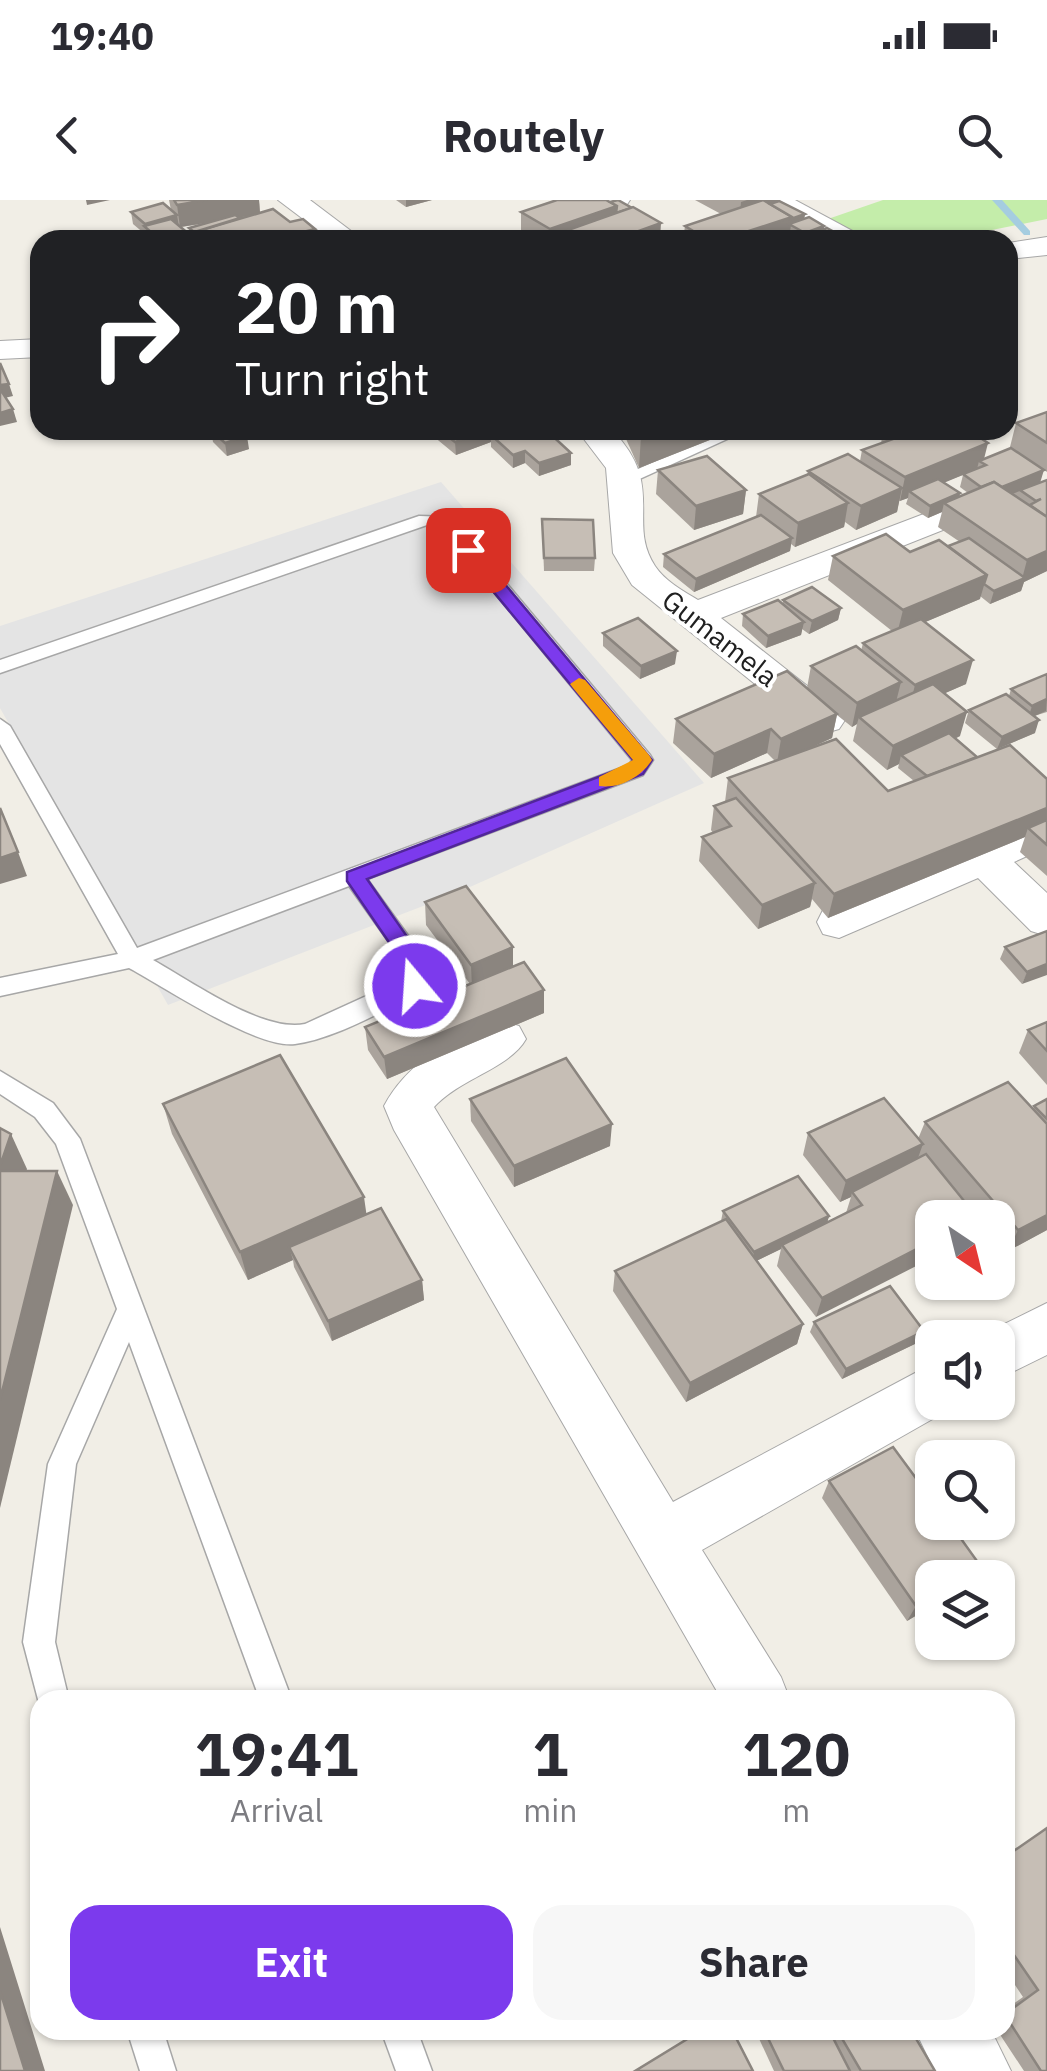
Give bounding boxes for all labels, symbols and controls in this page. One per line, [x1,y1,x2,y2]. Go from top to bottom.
text: 19:40 [50,11,154,60]
text: Routely [443,106,604,164]
icon: back [40,108,95,163]
icon: search [952,108,1007,163]
text: 20 m [235,261,398,352]
icon: right [70,270,200,400]
text: Turn right [235,349,430,407]
pin [426,508,511,593]
icon: arrive [441,523,496,578]
street label: Gumamela [655,581,786,694]
position arrow [363,934,467,1038]
north arrow [915,1200,1015,1300]
map controls [915,1200,1015,1660]
button: sound [915,1320,1015,1420]
button: search [915,1440,1015,1540]
button: layers [915,1560,1015,1660]
text: 19:41 [195,1714,359,1793]
text: 1 [532,1714,568,1793]
text: 120 [742,1714,850,1793]
text: Arrival [230,1789,323,1831]
text: min [523,1789,577,1831]
text: m [782,1789,810,1831]
button: Exit [70,1905,513,2020]
button: Share [533,1905,975,2020]

